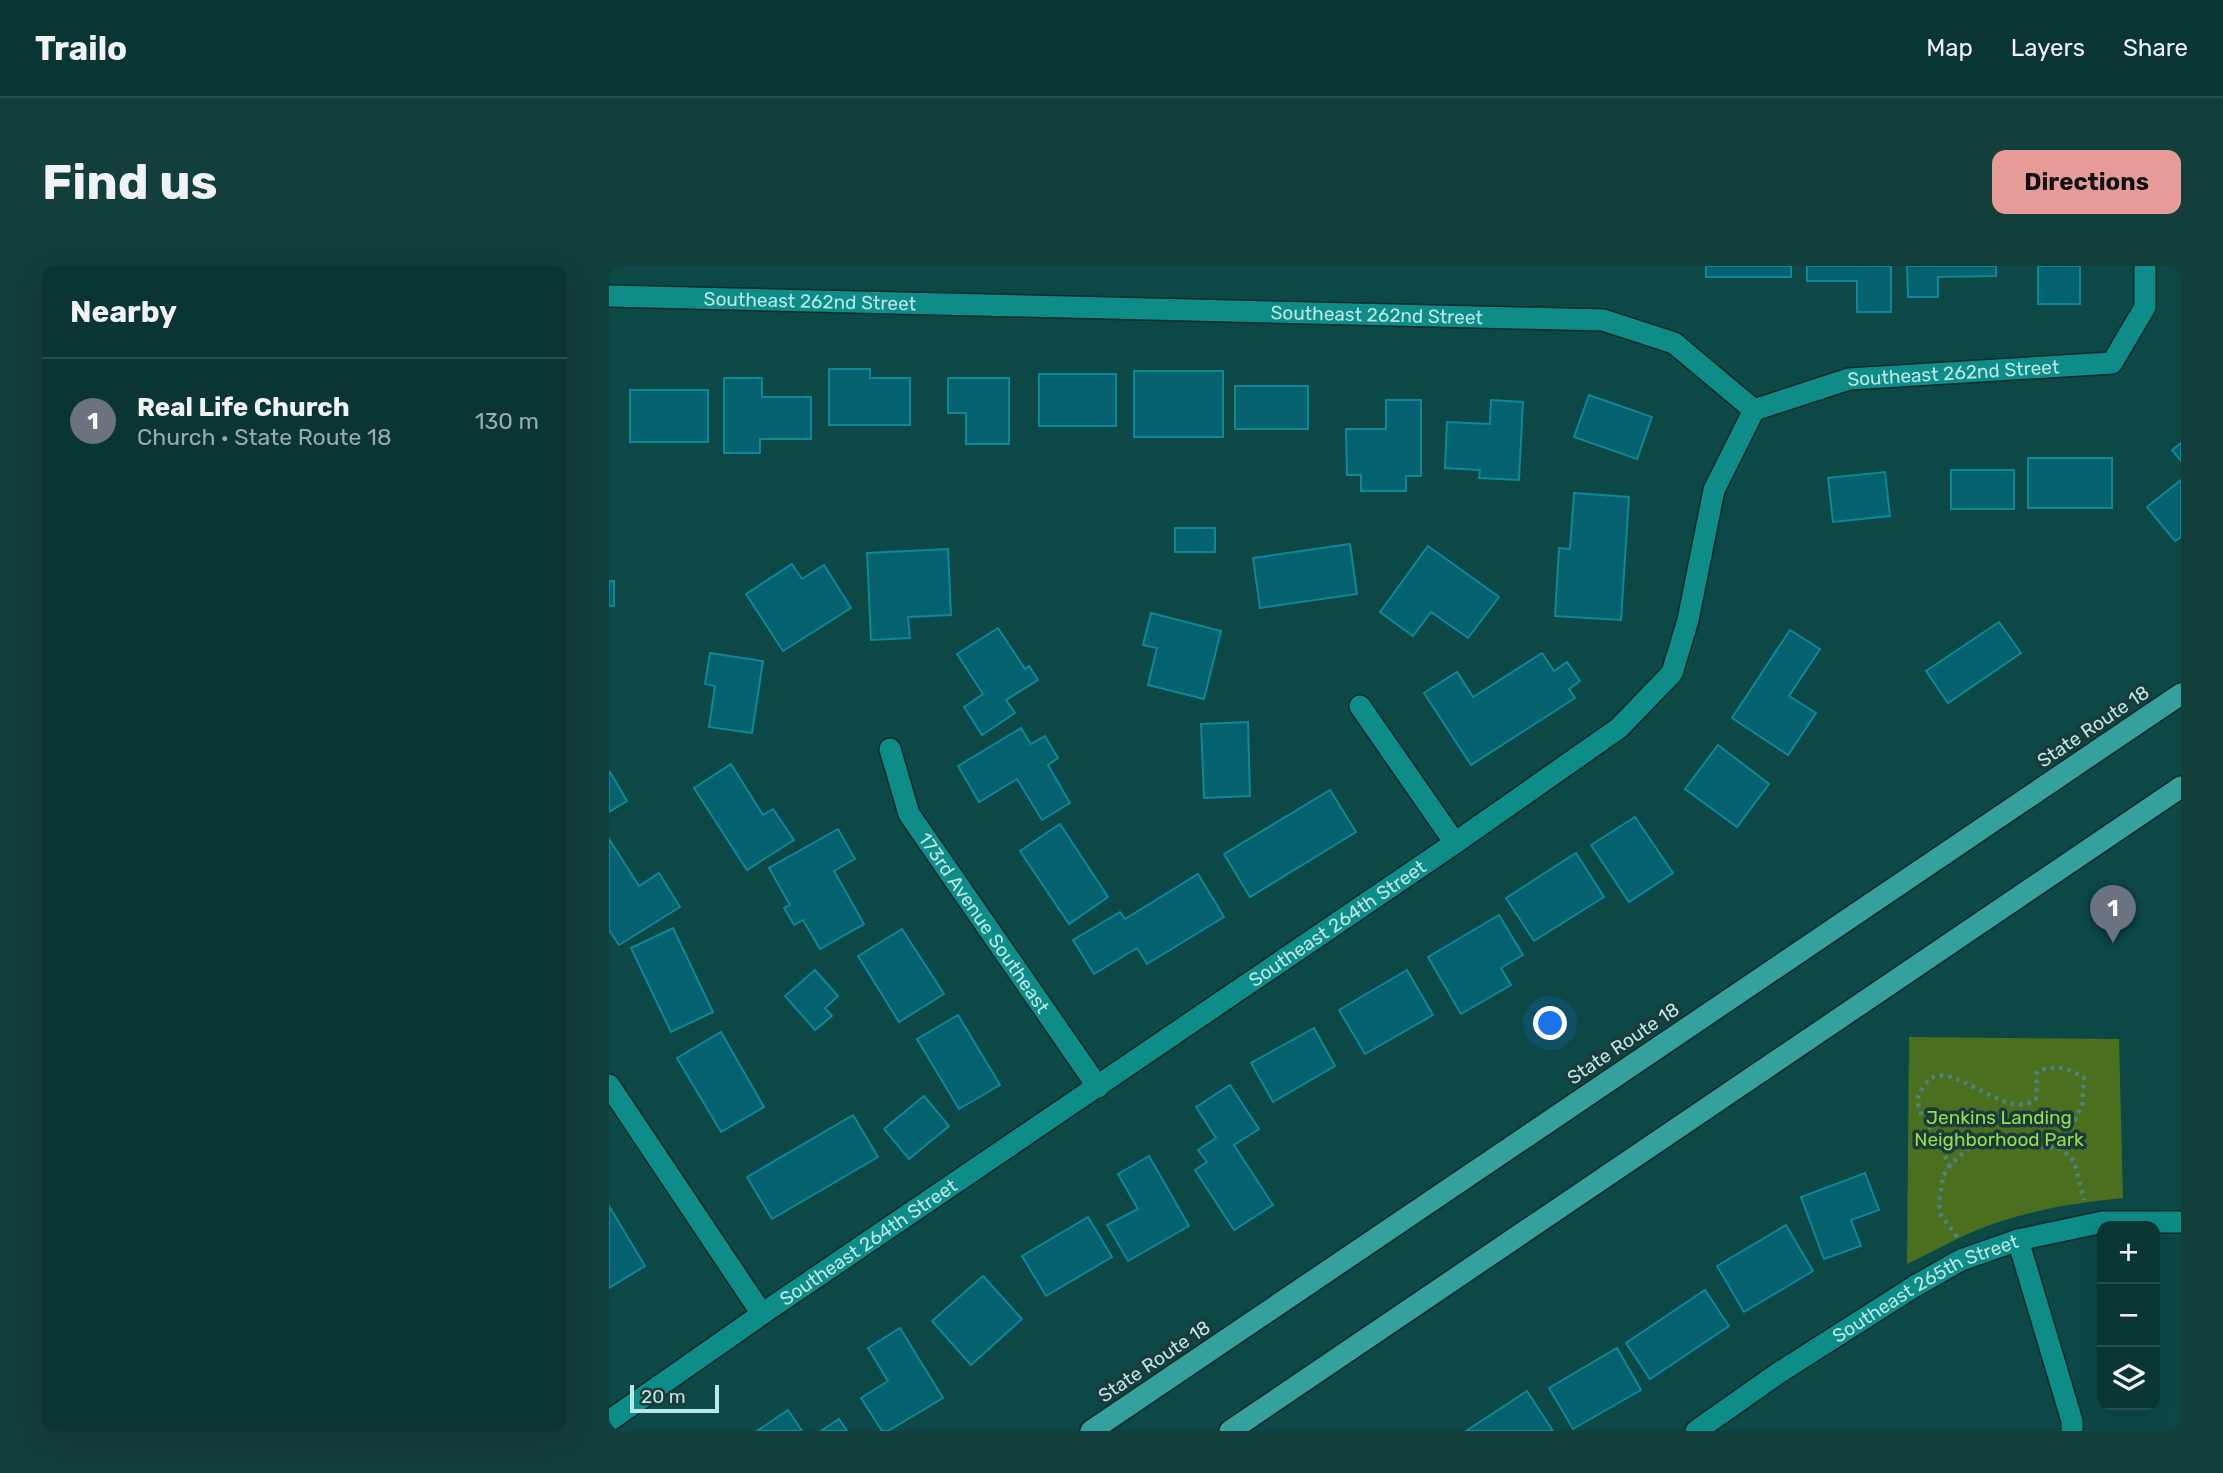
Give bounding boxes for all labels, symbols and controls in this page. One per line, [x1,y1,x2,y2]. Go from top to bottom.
text: Trailo [35,29,127,68]
text: Map [1926,34,1973,62]
text: Layers [2011,34,2085,62]
text: Share [2123,34,2188,62]
button: Directions [1992,150,2181,214]
text: Find us [42,153,218,211]
street label: Southeast 262nd Street [703,287,917,315]
text: Nearby [70,294,177,330]
street label: Southeast 262nd Street [1270,301,1484,329]
street label: Southeast 262nd Street [1847,355,2060,391]
text: Real Life Church [137,392,350,423]
text: 1 [87,407,99,435]
text: 130 m [475,407,539,435]
text: Church · State Route 18 [137,423,392,451]
street label: State Route 18 [2033,681,2154,772]
street label: 173rd Avenue Southeast [913,828,1055,1018]
street label: Southeast 264th Street [1244,855,1431,992]
pin: 1 [2090,885,2136,943]
street label: State Route 18 [1563,998,1684,1089]
your location [1533,1006,1567,1040]
park label: Jenkins Landing Neighborhood Park [1914,1106,2084,1151]
street label: Southeast 264th Street [775,1174,962,1311]
map controls [2097,1221,2160,1410]
button: + [2097,1221,2160,1284]
street label: Southeast 265th Street [1828,1230,2022,1348]
button: − [2097,1284,2160,1347]
street label: State Route 18 [1094,1316,1215,1407]
button: layers [2097,1347,2160,1410]
scale bar [630,1382,719,1414]
text: 20 m [641,1385,686,1408]

